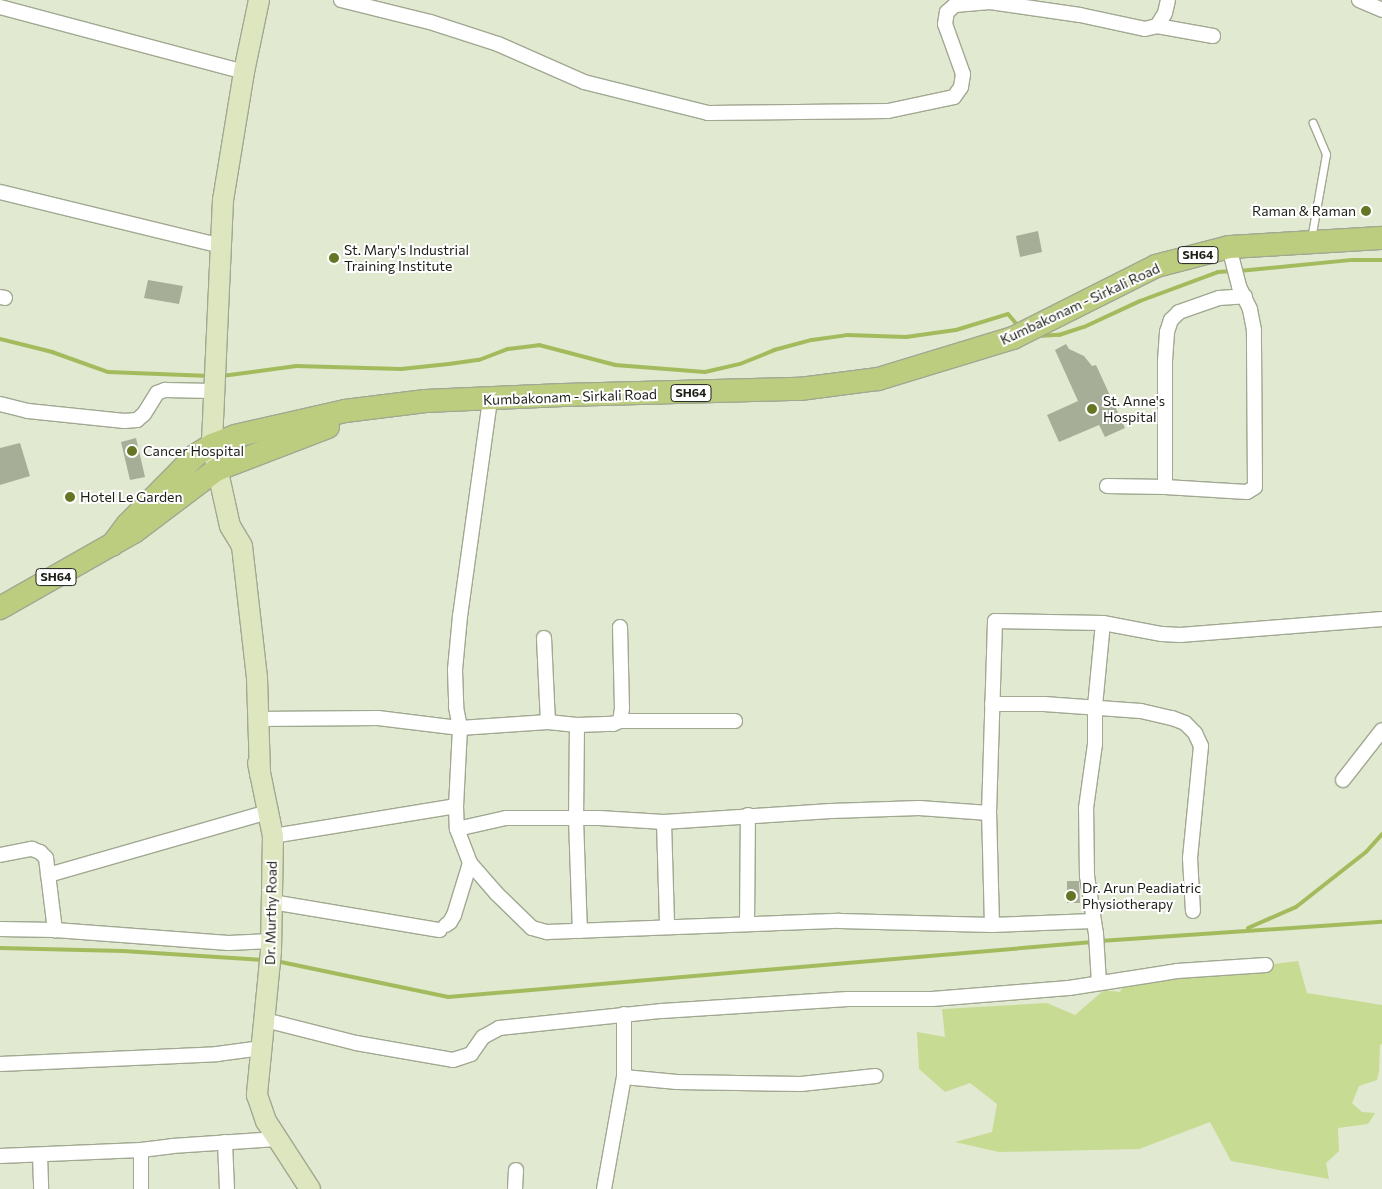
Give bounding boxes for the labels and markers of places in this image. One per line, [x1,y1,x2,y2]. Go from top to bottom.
place label: Raman & Raman [1252,203,1356,219]
marker: Raman & Raman [1360,205,1372,217]
place label: St. Mary's Industrial Training Institute [344,242,469,274]
marker: St. Mary's Industrial Training Institute [328,252,340,264]
place label: St. Anne's Hospital [1103,393,1165,426]
marker: St. Anne's Hospital [1085,402,1099,416]
place label: Cancer Hospital [143,443,244,459]
marker: Cancer Hospital [125,444,139,458]
place label: Hotel Le Garden [80,489,183,505]
marker: Hotel Le Garden [64,491,76,503]
place label: Dr. Arun Peadiatric Physiotherapy [1082,880,1201,912]
marker: Dr. Arun Peadiatric Physiotherapy [1064,889,1078,903]

